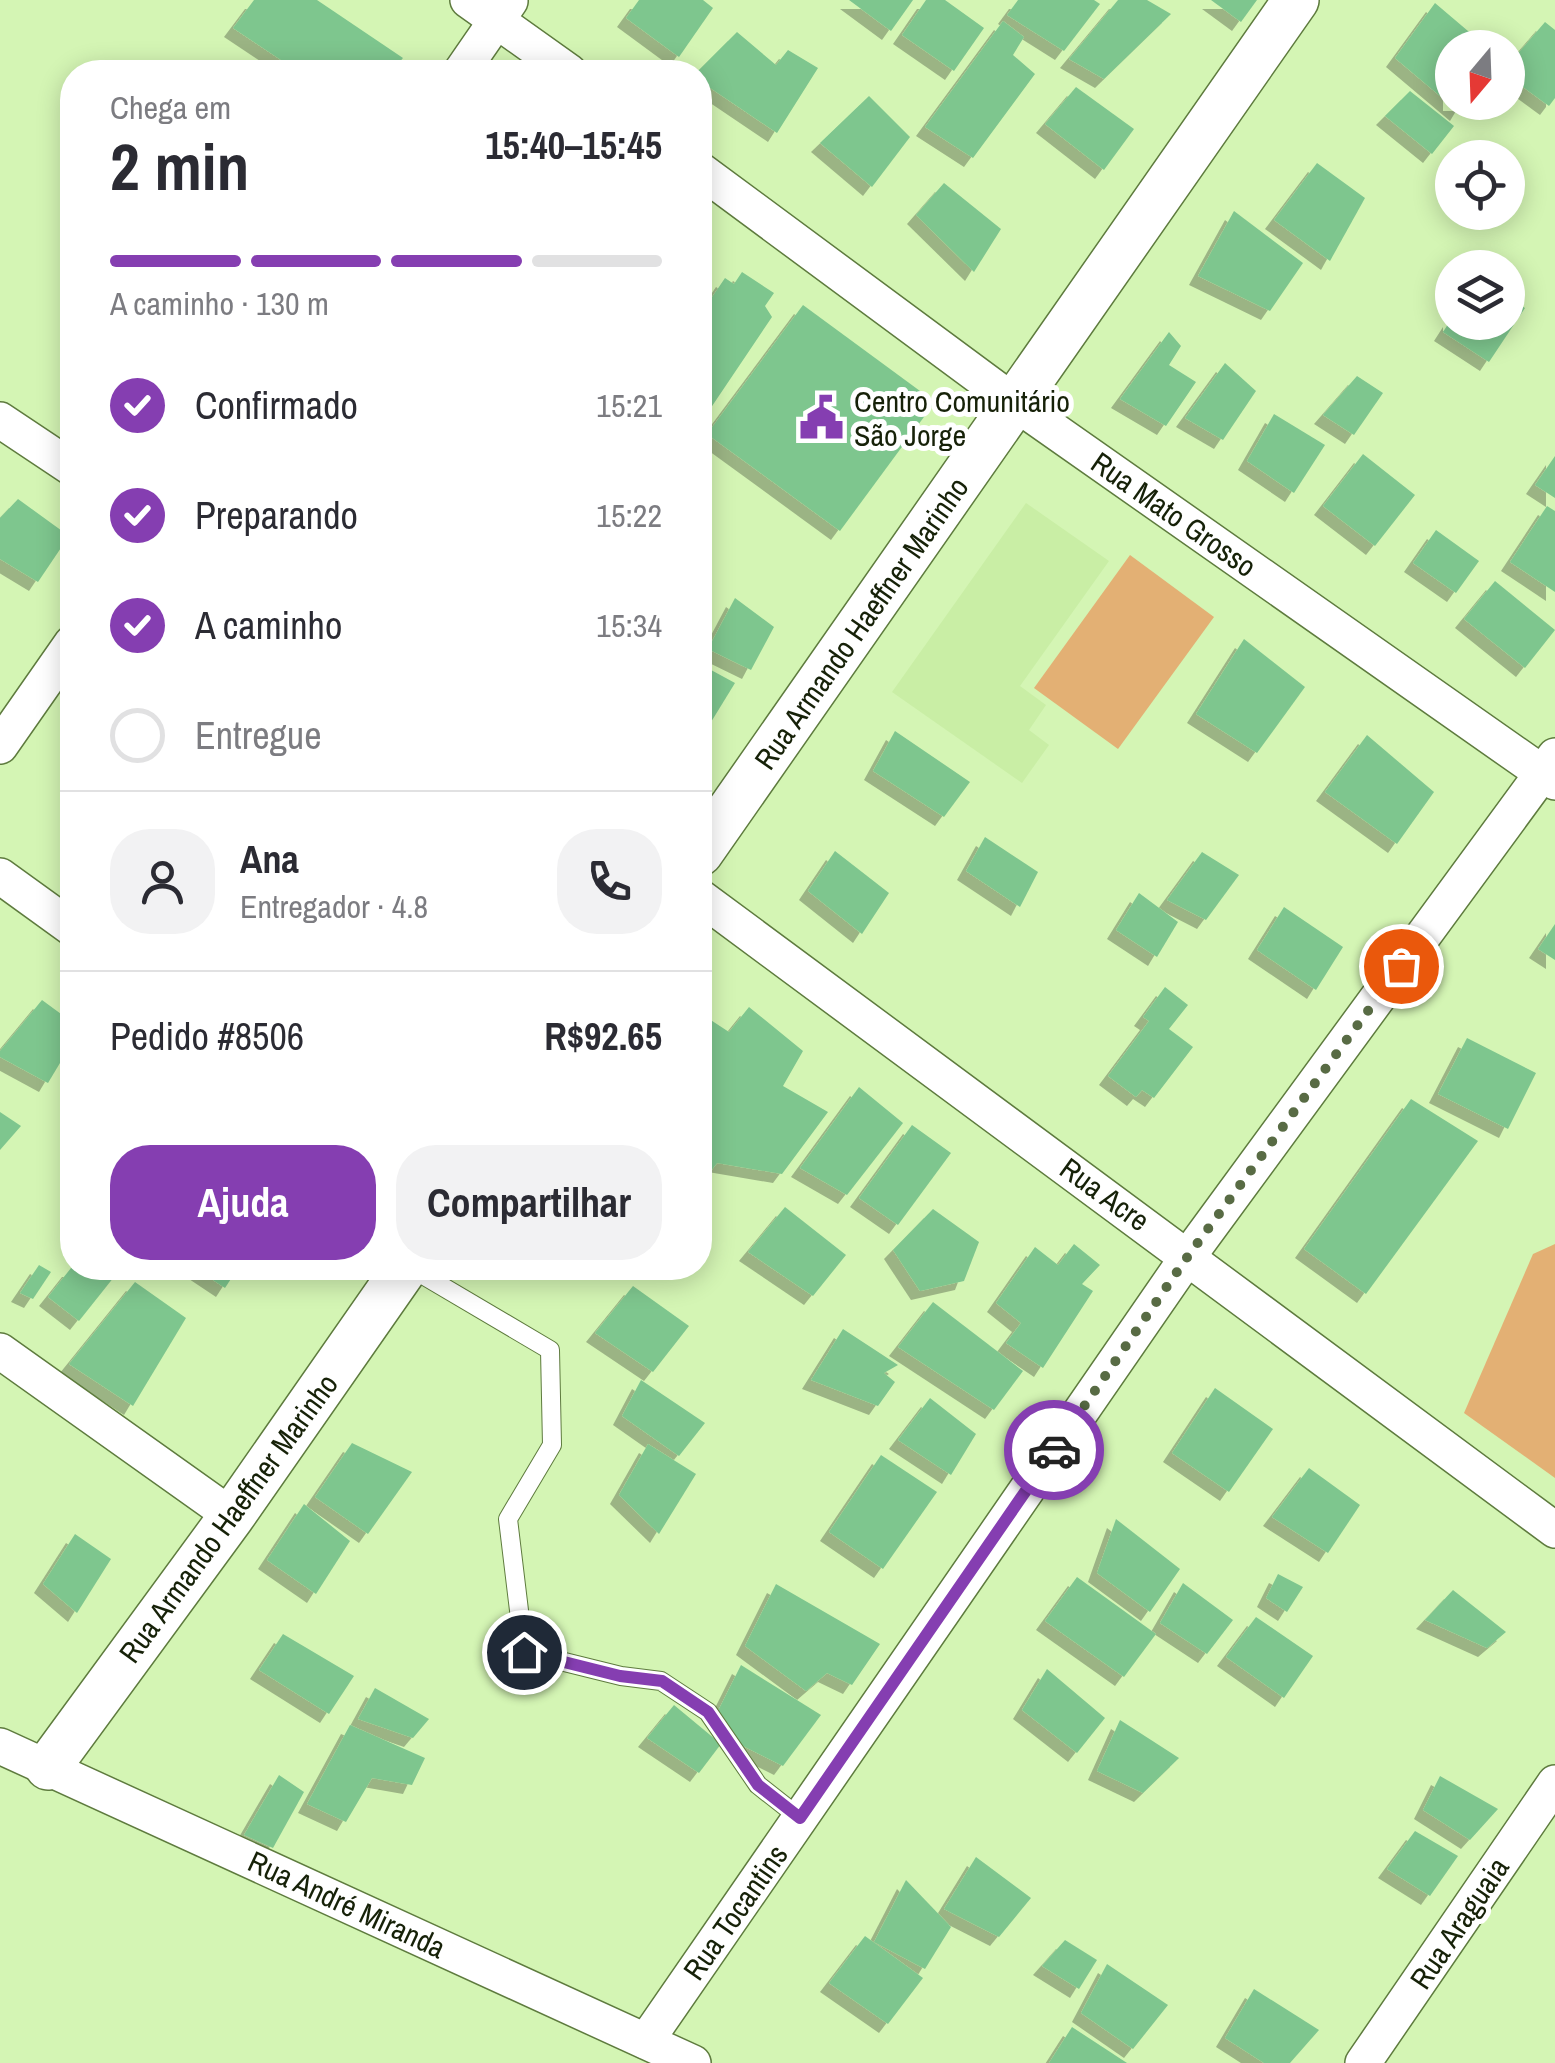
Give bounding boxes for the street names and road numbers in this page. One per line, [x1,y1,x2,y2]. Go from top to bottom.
street label: Rua Mato Grosso [1084,442,1264,586]
street label: Rua Armando Haeffner Marinho [745,469,977,777]
street label: Rua Acre [1052,1148,1158,1240]
street label: Rua Armando Haeffner Marinho [109,1365,347,1671]
street label: Rua Tocantins [674,1836,796,1988]
street label: Rua André Miranda [242,1841,452,1967]
street label: Rua Araguaia [1400,1849,1518,1997]

